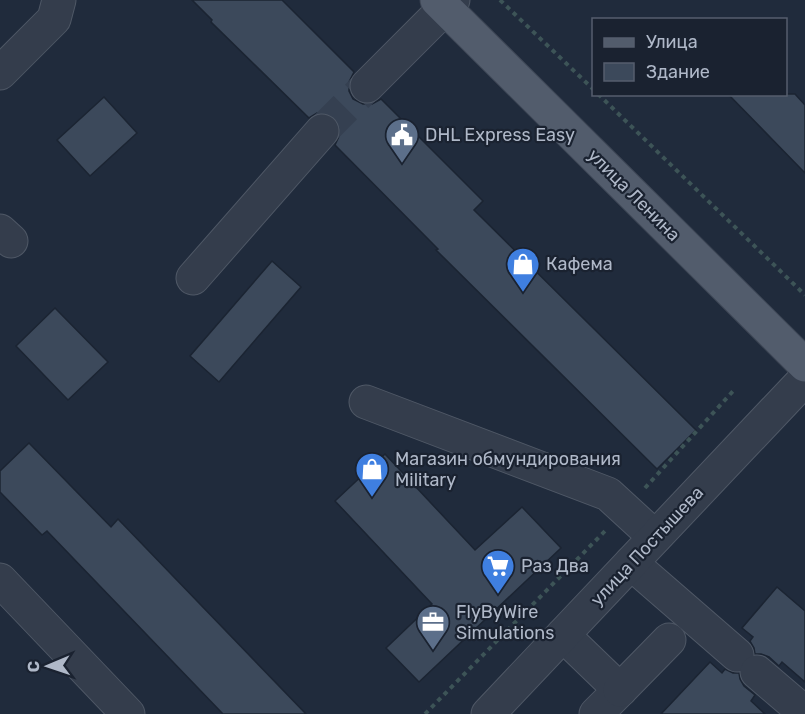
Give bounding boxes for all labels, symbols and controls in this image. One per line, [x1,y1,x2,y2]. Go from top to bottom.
legend [592,18,787,96]
text: Улица [646,31,698,53]
text: Здание [646,61,710,83]
public building icon: DHL Express Easy [384,117,420,164]
place label: DHL Express Easy [425,124,575,146]
street label: улица Ленина [583,144,685,246]
shop icon: Кафема [505,246,541,293]
place label: Кафема [546,253,613,275]
place label: Магазин обмундирования Military [395,448,621,491]
shop icon: Магазин обмундирования Military [354,451,390,498]
street label: улица Постышева [586,482,708,610]
supermarket icon: Раз Два [480,548,516,595]
place label: Раз Два [521,555,589,577]
place label: FlyByWire Simulations [456,601,554,644]
office icon: FlyByWire Simulations [415,604,451,651]
north arrow [18,636,78,696]
text: С [24,661,43,672]

